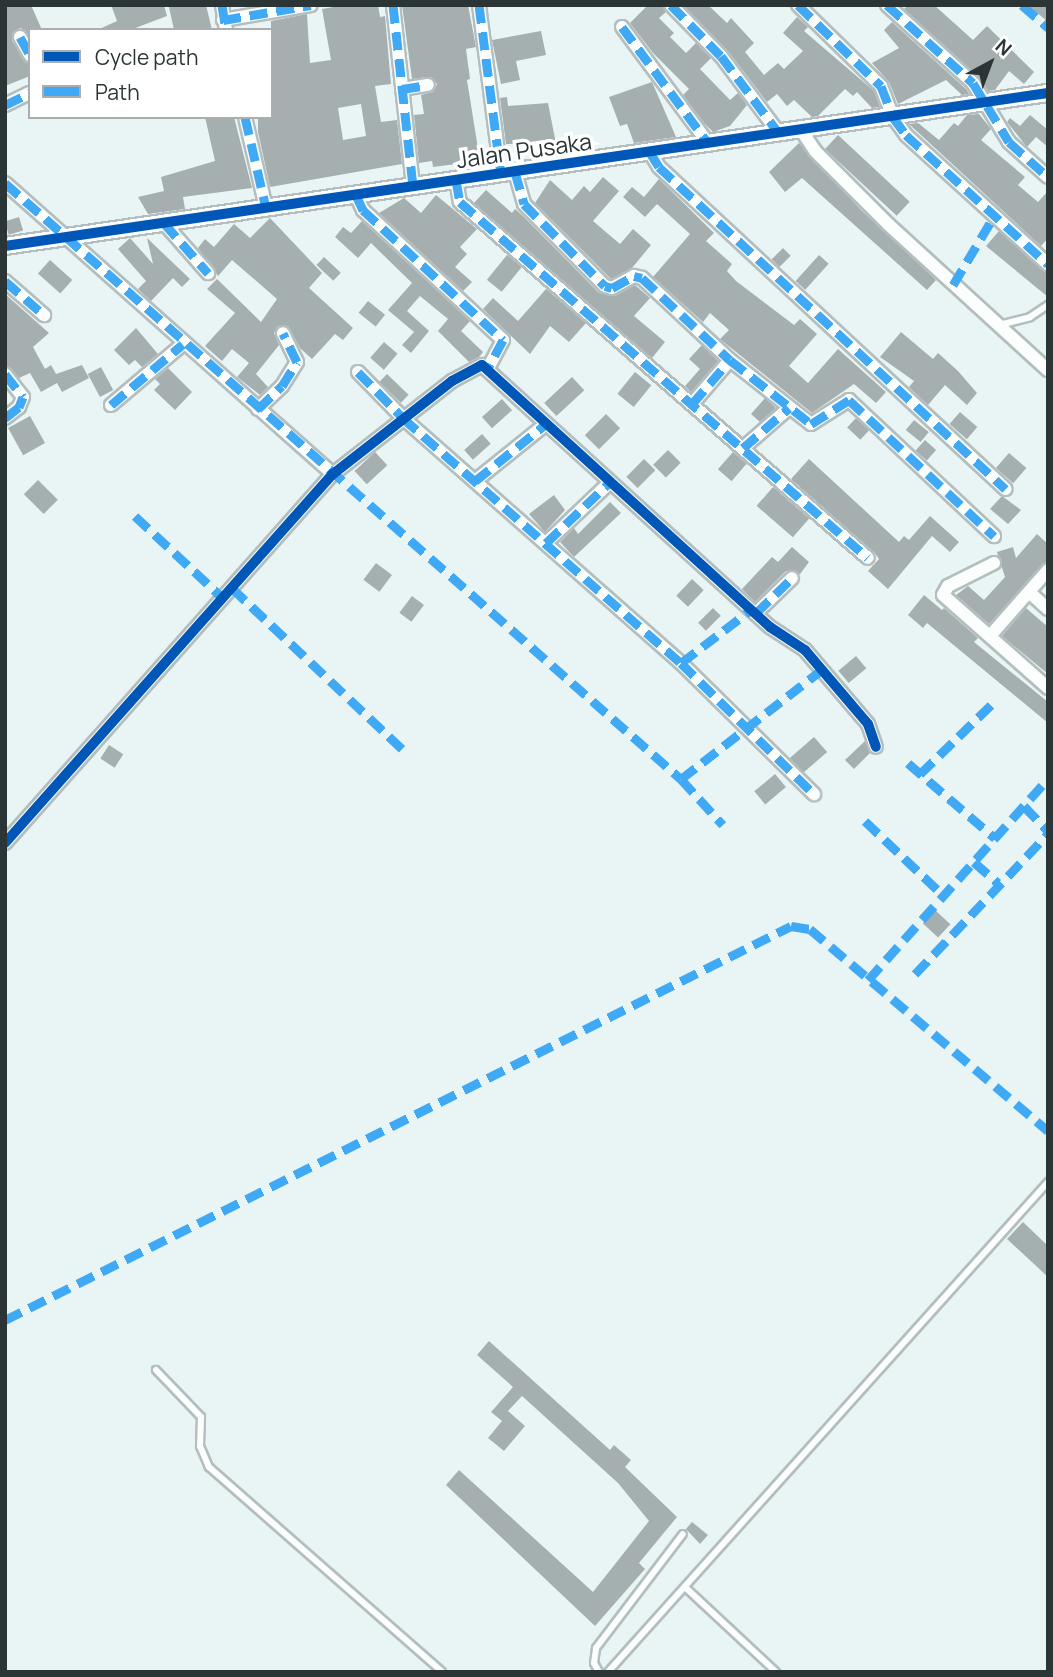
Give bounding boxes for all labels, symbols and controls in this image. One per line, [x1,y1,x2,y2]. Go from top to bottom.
legend [28,28,273,119]
north arrow [955,28,1025,98]
text: N [990,33,1017,61]
text: Cycle path [95,43,198,71]
text: Path [95,78,140,106]
street label: Jalan Pusaka [455,127,593,173]

